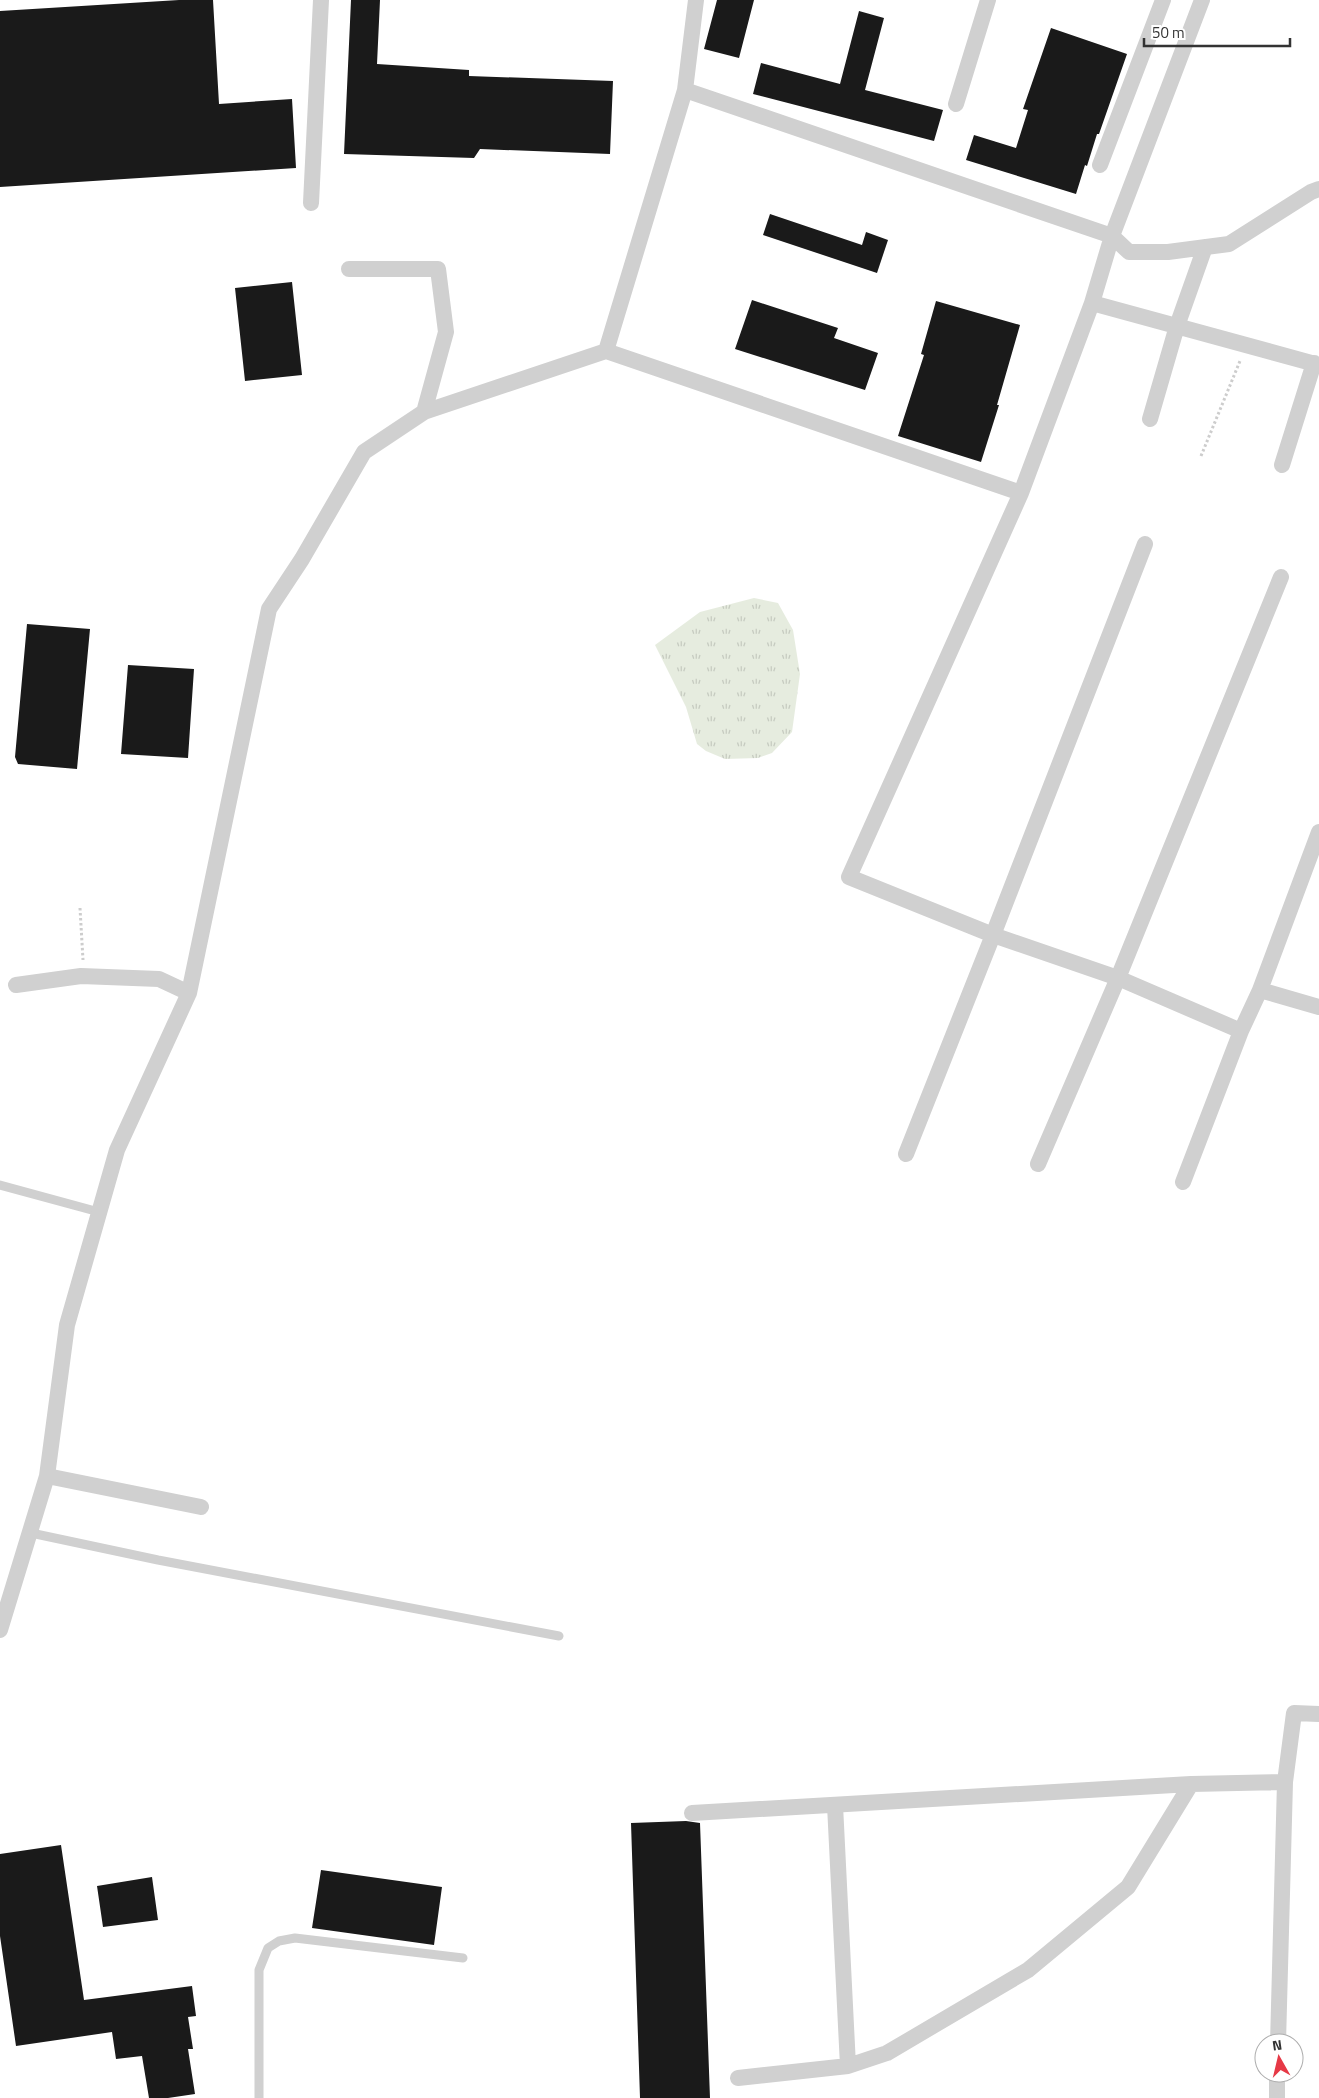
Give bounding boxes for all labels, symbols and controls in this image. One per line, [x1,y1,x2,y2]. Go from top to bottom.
scale bar [1144,15,1290,47]
text: 50 m [1152,21,1185,44]
north arrow [1254,2033,1304,2083]
text: N [1271,2034,1283,2056]

